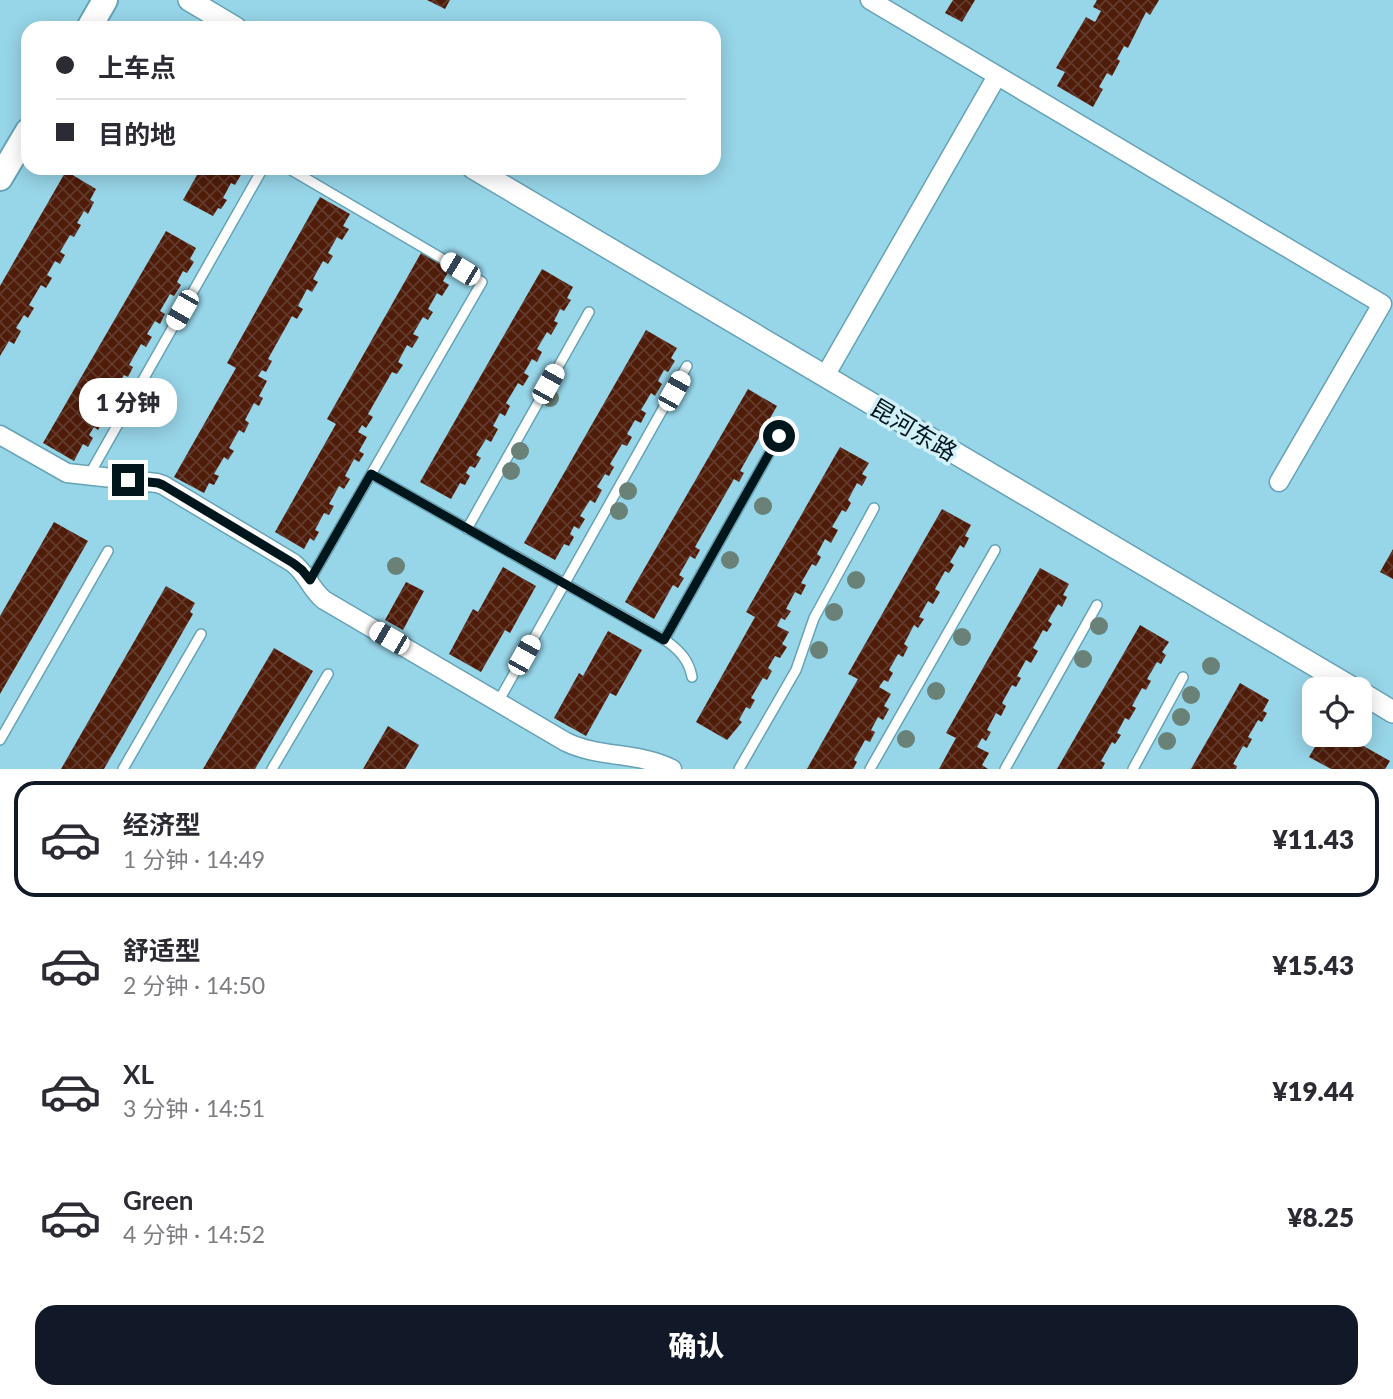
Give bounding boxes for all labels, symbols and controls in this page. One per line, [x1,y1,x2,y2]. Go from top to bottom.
text: 上车点 [98,51,176,83]
text: 目的地 [98,118,176,150]
car [437,249,484,289]
car [163,287,202,333]
car [529,361,568,407]
car [655,368,694,414]
callout: 1 分钟 [79,378,177,428]
text: 1 分钟 [96,388,160,416]
street label: 昆河东路 [865,392,963,466]
route start [763,420,795,452]
route end [112,464,144,496]
car [366,618,413,658]
car [505,632,544,678]
map controls [1302,677,1372,747]
button: locate [1302,677,1372,747]
icon: car [39,808,102,871]
text: 经济型 [123,808,201,840]
text: ¥11.43 [1272,823,1354,855]
text: 1 分钟 · 14:49 [123,845,265,873]
icon: car [39,934,102,997]
text: 舒适型 [123,934,201,966]
text: ¥15.43 [1272,949,1354,981]
text: 2 分钟 · 14:50 [123,971,265,999]
text: XL [123,1058,154,1090]
icon: car [39,1060,102,1123]
text: ¥19.44 [1272,1075,1354,1107]
text: 3 分钟 · 14:51 [123,1094,265,1122]
text: Green [123,1184,193,1216]
icon: car [39,1186,102,1249]
text: ¥8.25 [1287,1201,1354,1233]
text: 4 分钟 · 14:52 [123,1220,265,1248]
button: 确认 [35,1305,1358,1385]

